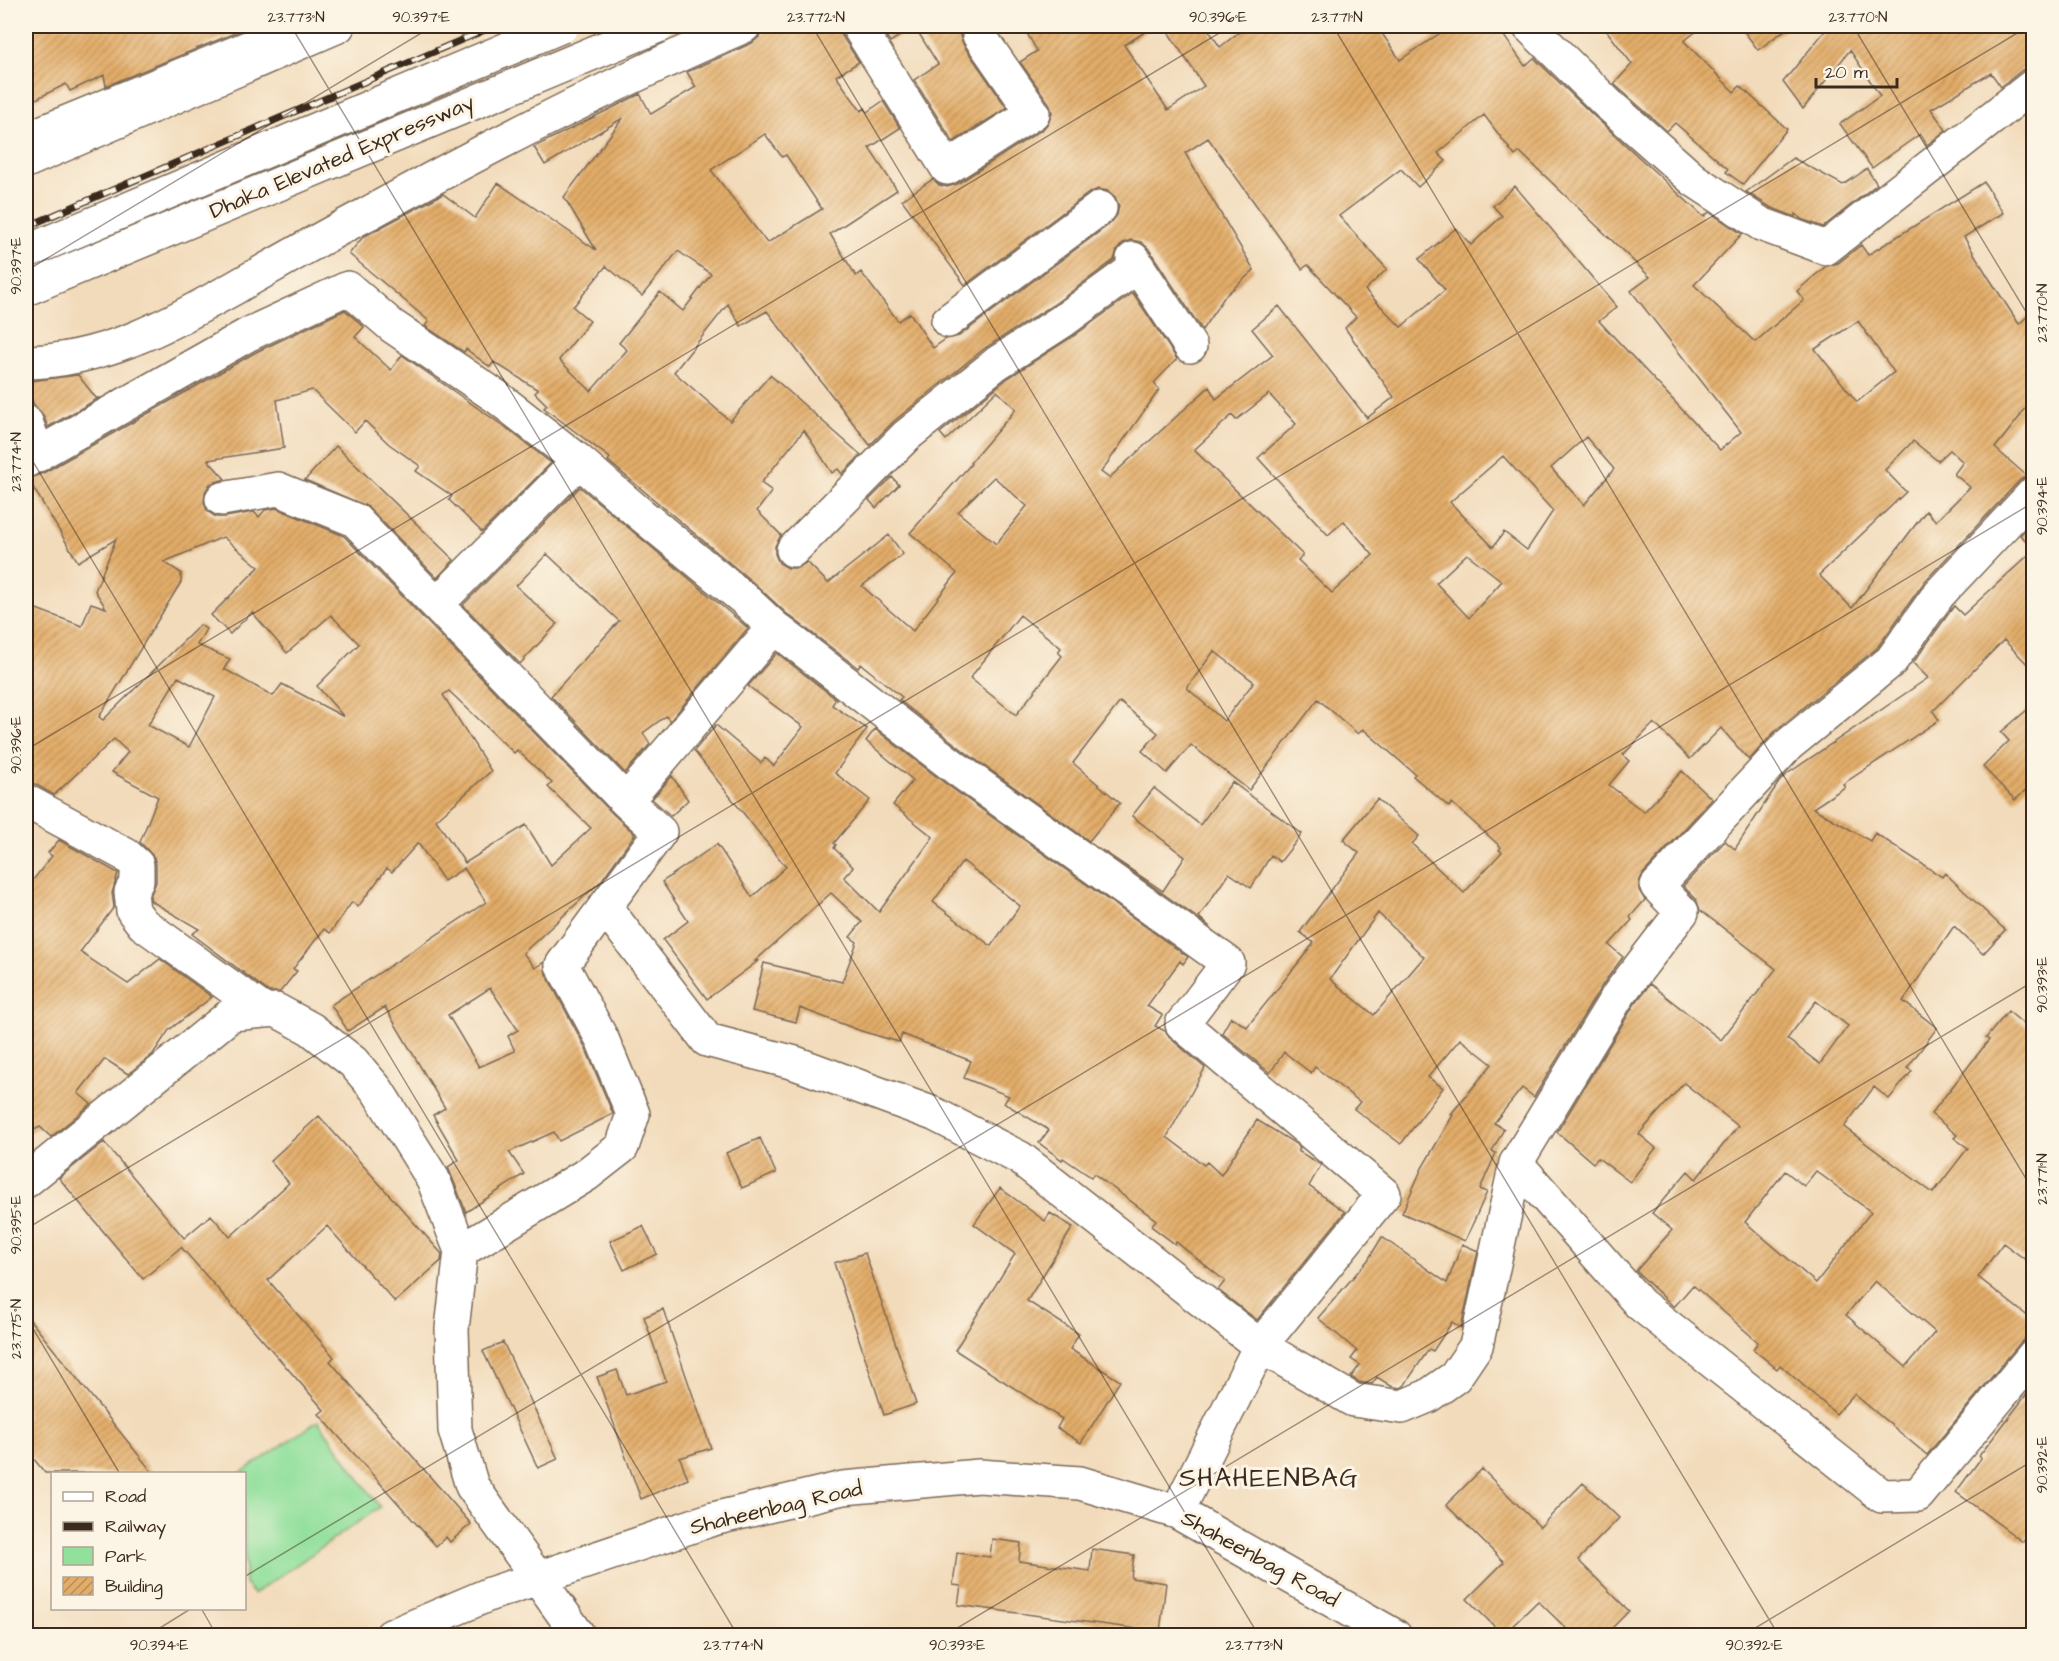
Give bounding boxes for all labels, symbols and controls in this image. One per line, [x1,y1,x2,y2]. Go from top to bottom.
text: 23.773°N [267,7,325,28]
text: 90.397°E [392,7,450,28]
text: 23.772°N [787,7,845,28]
text: 90.396°E [1189,7,1247,28]
text: 23.771°N [1311,7,1363,28]
text: 23.770°N [1829,7,1887,28]
scale bar [1816,51,1897,89]
text: 20 m [1825,60,1868,85]
street label: Dhaka Elevated Expressway [205,87,479,228]
text: 90.397°E [6,237,27,295]
text: 23.770°N [2032,284,2053,342]
text: 23.774°N [6,432,27,492]
text: 90.394°E [2032,477,2053,535]
text: 90.396°E [6,716,27,774]
text: 90.393°E [2032,957,2053,1013]
text: 23.771°N [2032,1153,2053,1205]
text: 90.395°E [6,1195,27,1255]
text: 23.775°N [6,1299,27,1359]
text: 90.392°E [2032,1436,2053,1494]
district label: SHAHEENBAG [1179,1460,1359,1496]
legend [51,1472,246,1610]
street label: Shaheenbag Road [687,1473,866,1544]
text: Road [105,1484,146,1509]
street label: Shaheenbag Road [1175,1503,1345,1616]
text: Railway [105,1514,166,1540]
text: Park [105,1544,147,1569]
text: Building [105,1574,163,1600]
text: 90.394°E [130,1635,188,1656]
text: 23.774°N [703,1635,763,1656]
text: 90.393°E [929,1635,985,1656]
text: 23.773°N [1225,1635,1283,1656]
text: 90.392°E [1725,1635,1783,1656]

